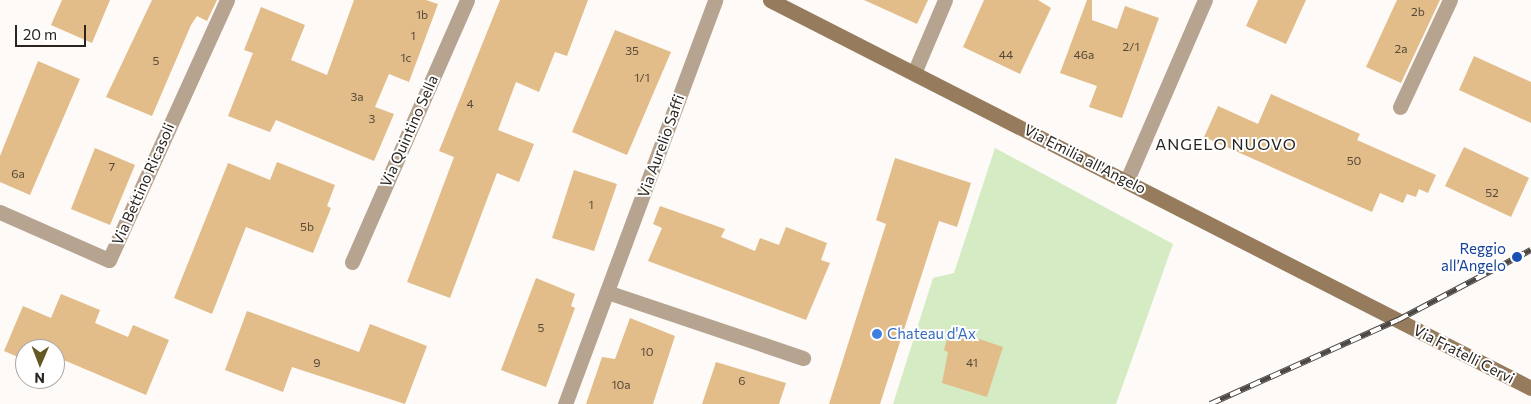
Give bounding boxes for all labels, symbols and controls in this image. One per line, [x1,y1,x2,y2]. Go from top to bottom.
house number: 2b [1411,5,1425,19]
house number: 1b [416,8,428,22]
scale bar [18,15,89,47]
text: 20 m [23,25,57,43]
house number: 1 [410,29,416,43]
house number: 2/1 [1122,40,1140,54]
house number: 2a [1395,42,1407,56]
house number: 35 [625,44,639,58]
house number: 44 [999,48,1013,62]
house number: 46a [1074,48,1094,62]
house number: 1c [400,51,412,65]
house number: 5 [153,54,159,68]
house number: 1/1 [634,71,650,85]
street label: Via Quintino Sella [376,72,442,190]
house number: 3a [350,90,364,104]
street label: Via Aurelio Saffi [634,92,688,200]
house number: 4 [466,97,474,111]
house number: 3 [369,112,375,126]
street label: Via Bettino Ricasoli [108,120,178,248]
street label: Via Emilia all'Angelo [1021,120,1149,198]
district label: ANGELO NUOVO [1154,134,1298,154]
house number: 50 [1347,154,1361,168]
house number: 7 [109,160,115,174]
house number: 6a [11,167,25,181]
house number: 52 [1485,186,1499,200]
house number: 1 [588,198,594,212]
house number: 5b [300,220,314,234]
place label: Reggio all’Angelo [1441,239,1506,274]
marker: Reggio all’Angelo [1510,250,1524,264]
house number: 5 [538,321,544,335]
street label: Via Fratelli Cervi [1410,321,1518,387]
place label: Chateau d'Ax [887,325,976,343]
marker: Chateau d'Ax [871,328,883,340]
north arrow [15,339,65,389]
house number: 10 [641,345,653,359]
house number: 9 [313,356,321,370]
house number: 41 [966,356,978,370]
text: N [34,370,45,387]
house number: 6 [738,374,746,388]
house number: 10a [611,378,631,392]

